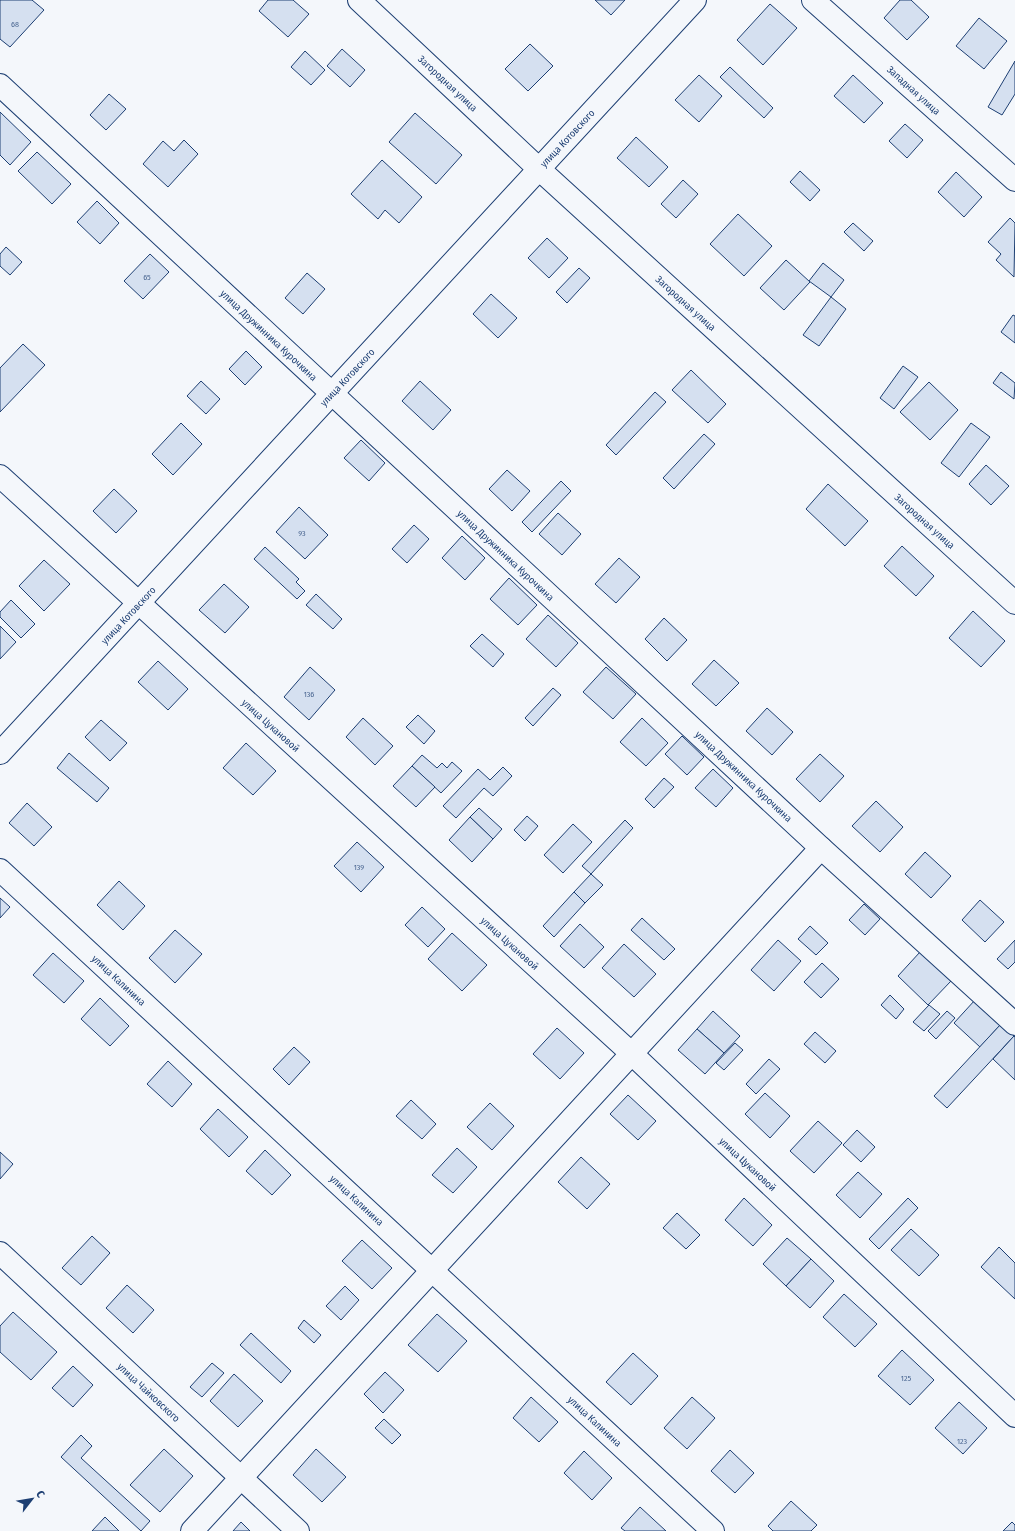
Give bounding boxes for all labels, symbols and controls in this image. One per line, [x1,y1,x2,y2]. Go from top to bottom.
house number: 68 [11,20,19,29]
street label: Загородная улица [415,53,480,114]
street label: Западная улица [884,64,942,118]
street label: улица Котовского [538,107,598,170]
house number: 65 [143,273,151,282]
street label: Загородная улица [653,274,718,334]
street label: улица Дружинника Курочкина [217,288,319,384]
street label: улица Котовского [318,346,378,409]
street label: Загородная улица [892,492,957,552]
street label: улица Дружинника Курочкина [454,508,556,604]
house number: 93 [298,529,306,538]
street label: улица Котовского [99,584,159,647]
house number: 136 [304,690,314,699]
street label: улица Цукановой [239,697,302,755]
street label: улица Дружинника Курочкина [692,729,794,825]
house number: 139 [354,863,364,872]
street label: улица Цукановой [478,915,541,973]
street label: улица Калинина [89,953,148,1009]
street label: улица Цукановой [716,1135,778,1194]
street label: улица Калинина [327,1173,386,1229]
street label: улица Чайковского [115,1361,182,1425]
house number: 125 [901,1374,911,1383]
street label: улица Калинина [565,1394,624,1450]
house number: 123 [957,1437,968,1446]
north arrow [12,1479,52,1519]
text: С [33,1488,47,1500]

